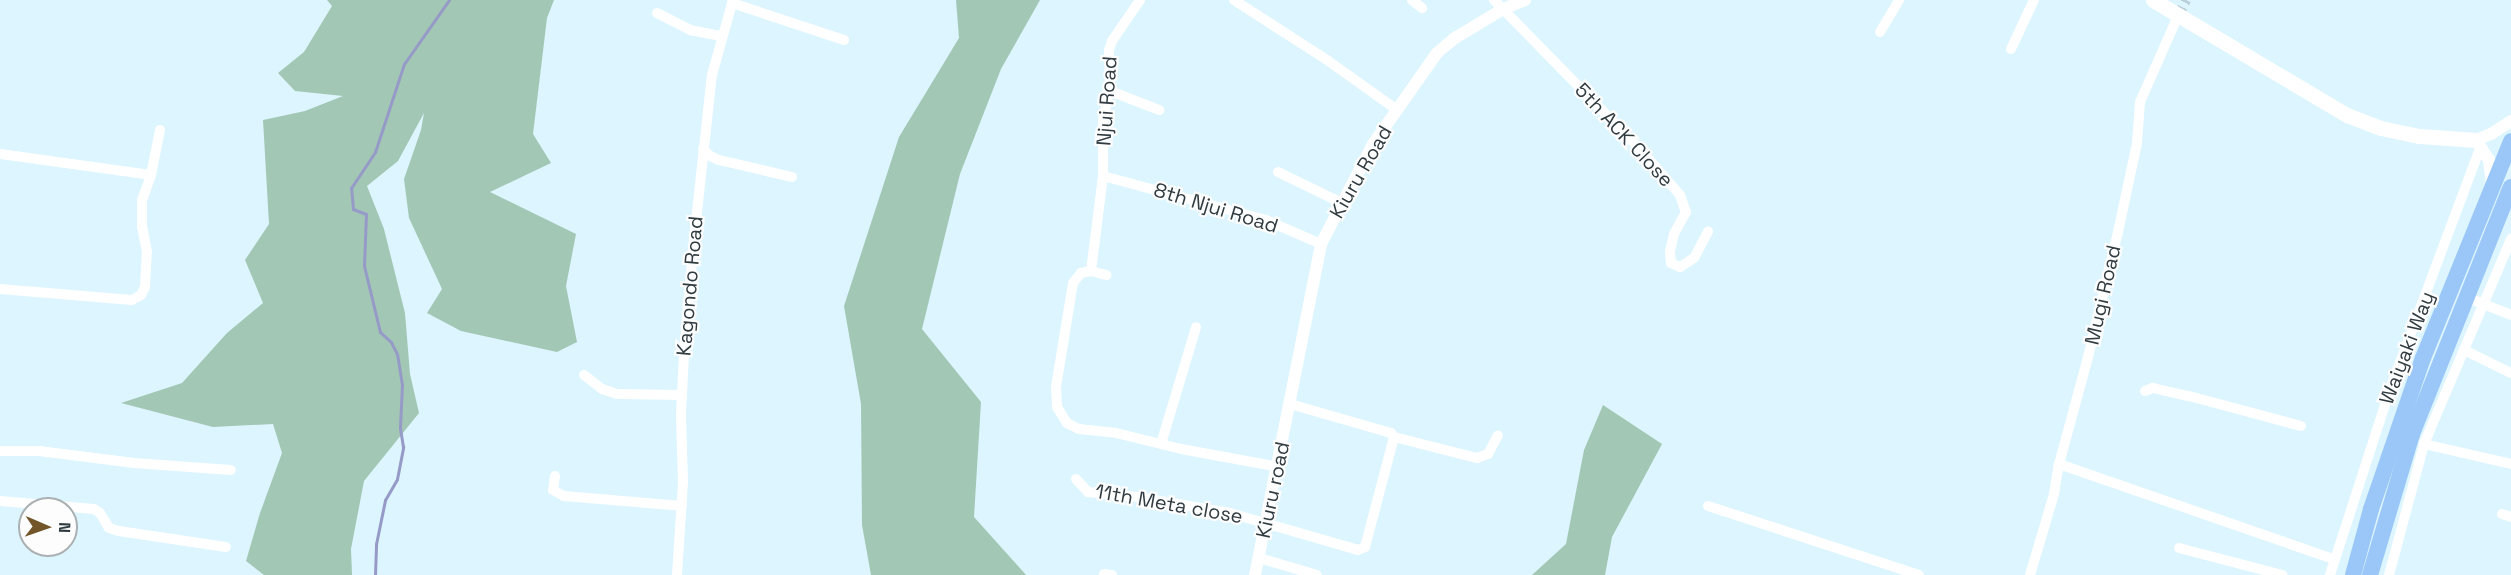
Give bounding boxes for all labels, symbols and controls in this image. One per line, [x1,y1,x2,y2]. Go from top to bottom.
street label: Njui Road [1092,55,1122,147]
street label: 5th ACK Close [1570,78,1678,192]
street label: Kiuru Road [1325,121,1397,223]
street label: 8th Njui Road [1151,178,1281,238]
street label: Kagondo Road [672,215,708,357]
street label: Mugi Road [2080,243,2126,347]
street label: Waiyaki Way [2374,288,2440,408]
street label: Kiuru road [1251,440,1295,540]
street label: 11th Meta close [1093,479,1245,529]
north arrow [18,497,78,557]
text: N [54,522,75,533]

